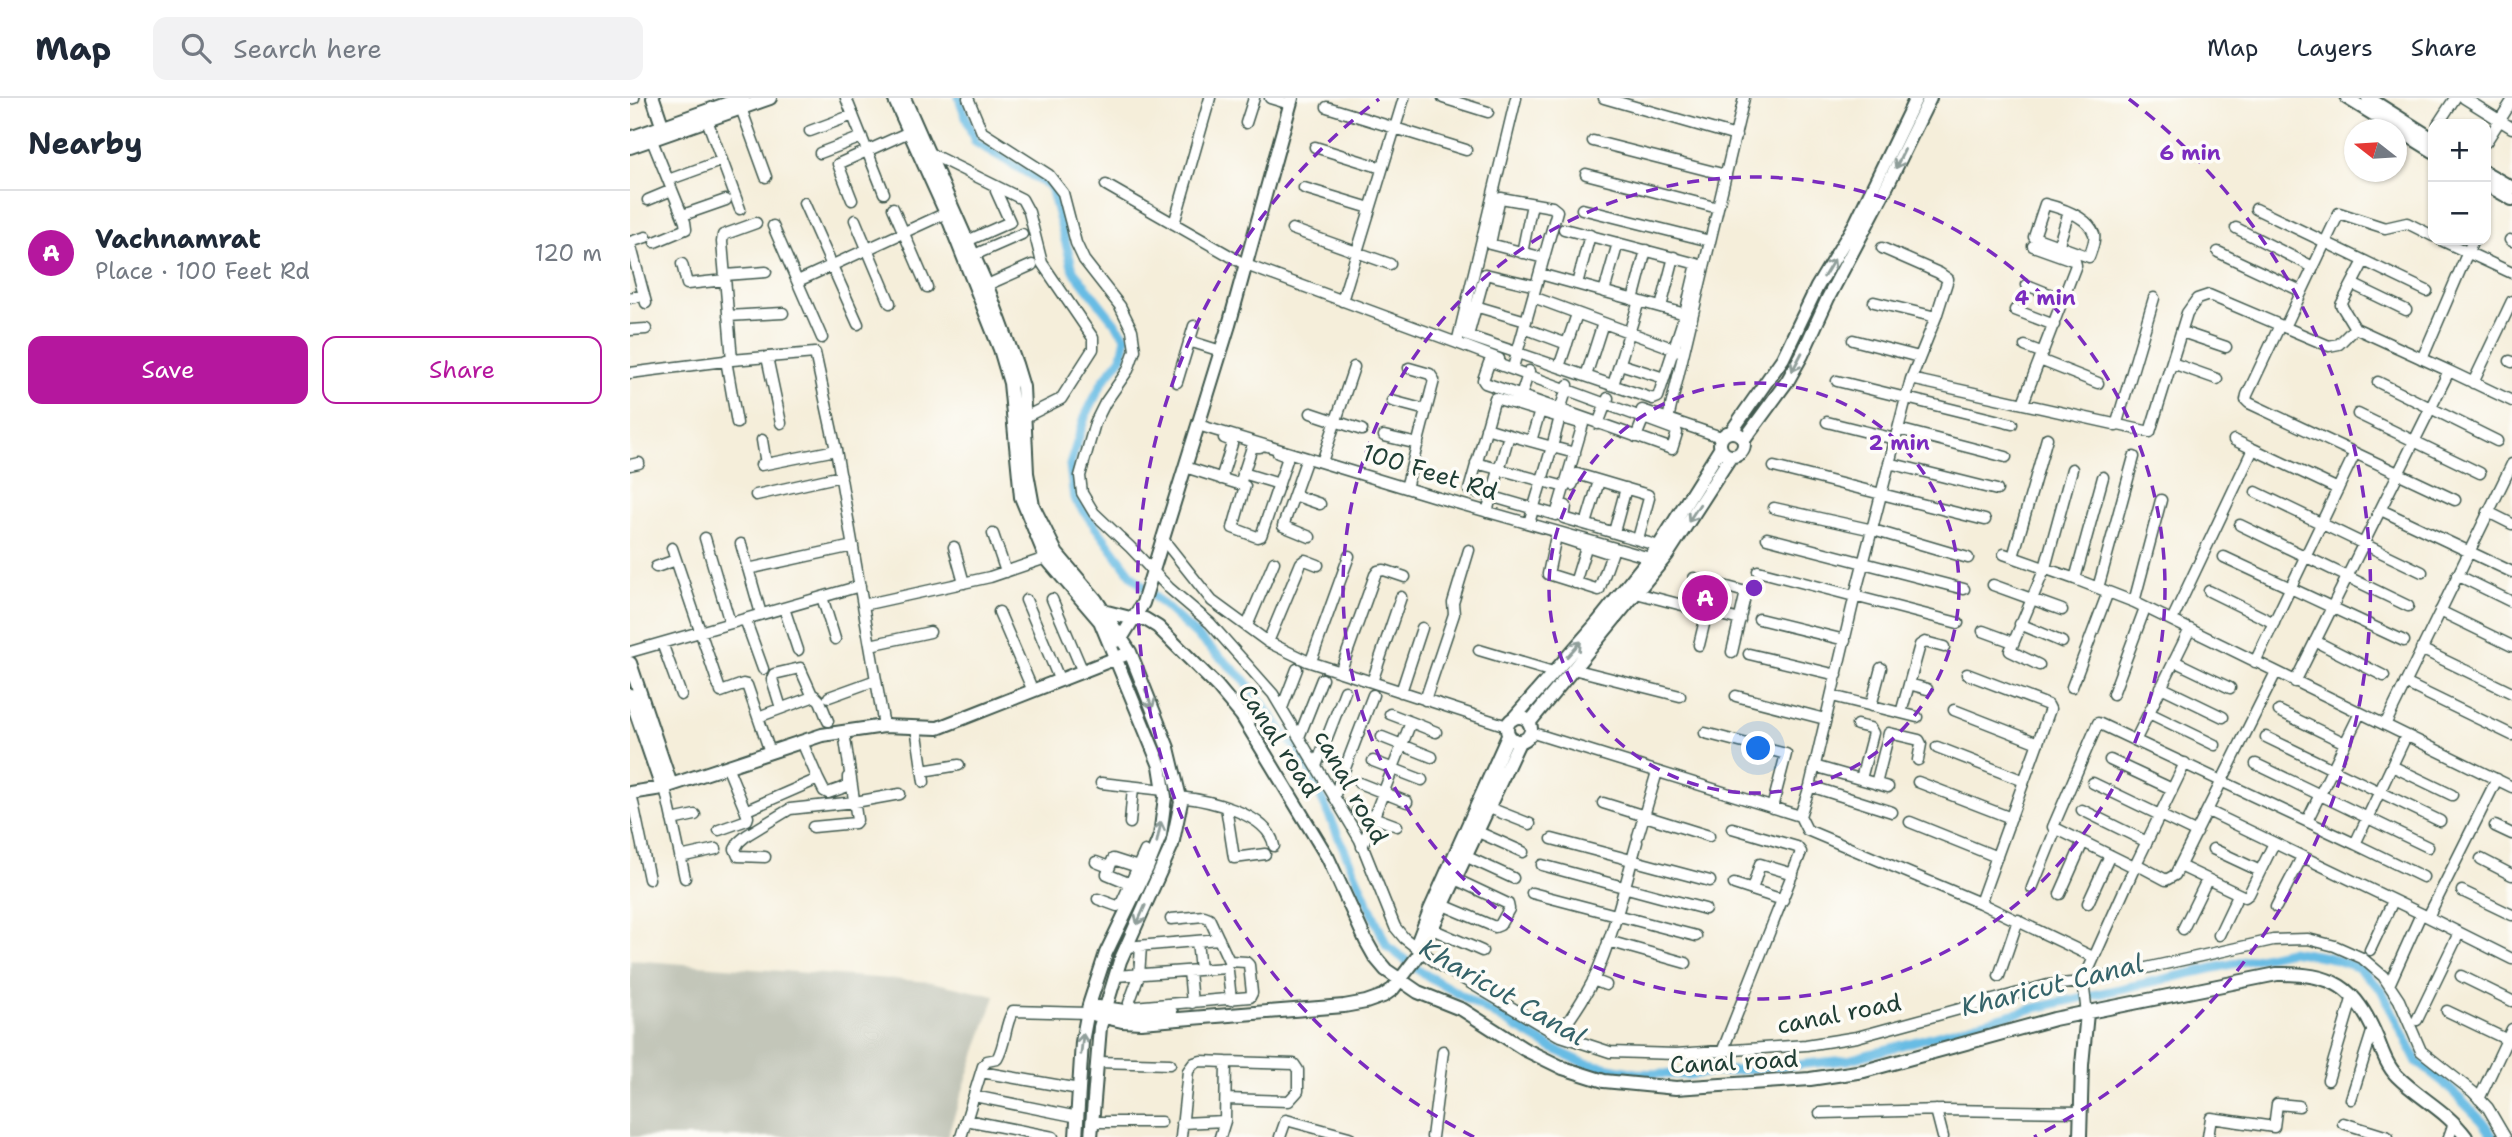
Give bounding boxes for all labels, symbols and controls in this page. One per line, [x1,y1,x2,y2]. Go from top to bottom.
search box [153,17,643,80]
text: Map [35,26,111,71]
icon: search [177,29,215,67]
text: Search here [233,31,382,66]
text: Map [2207,32,2258,64]
text: Layers [2296,32,2373,64]
text: Share [2411,32,2477,64]
north arrow [2344,119,2407,182]
map controls [2428,119,2491,245]
button: + [2428,119,2491,182]
text: Nearby [28,123,143,164]
text: 6 min [2159,139,2221,167]
one-way arrow [1892,148,1906,169]
button: − [2428,182,2491,245]
text: Vachnamrat [95,221,261,256]
text: A [42,238,60,268]
text: 120 m [534,238,602,268]
text: Place · 100 Feet Rd [95,256,310,286]
one-way arrow [1822,259,1836,279]
text: 4 min [2014,284,2076,312]
button: Save [28,336,308,404]
button: Share [322,336,602,404]
one-way arrow [1790,352,1804,372]
text: 2 min [1868,429,1930,457]
street label: 100 Feet Rd [1358,436,1502,508]
one-way arrow [1686,503,1700,523]
pin: A [1682,572,1728,624]
centre of rings [1742,576,1766,600]
one-way arrow [1565,641,1582,658]
street label: Canal road [1231,678,1327,804]
one-way arrow [1144,688,1157,710]
street label: canal road [1306,724,1396,850]
your location [1741,731,1775,765]
one-way arrow [1153,821,1167,844]
one-way arrow [1134,903,1147,925]
water label: Kharicut Canal [1413,930,1593,1053]
water label: Kharicut Canal [1957,945,2147,1024]
street label: canal road [1774,986,1904,1042]
one-way arrow [1076,1034,1089,1056]
street label: Canal road [1669,1043,1799,1081]

